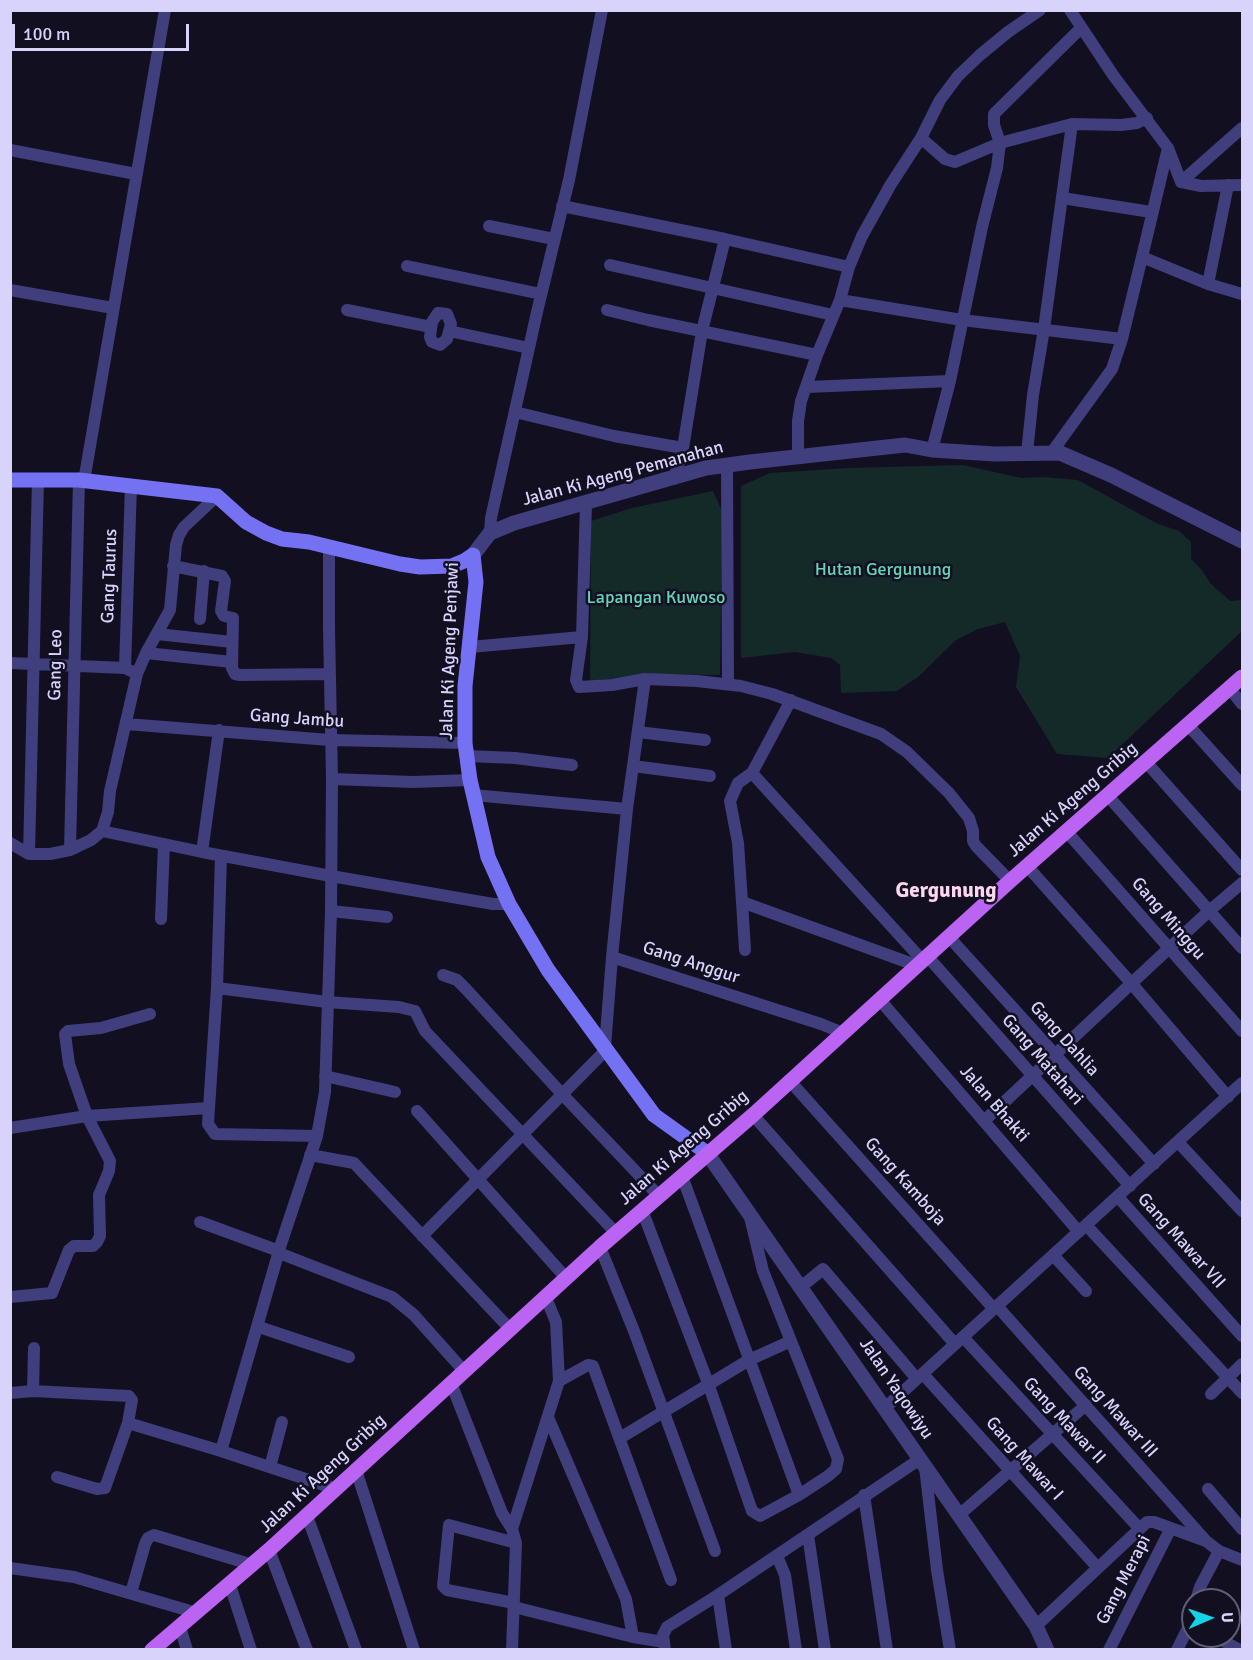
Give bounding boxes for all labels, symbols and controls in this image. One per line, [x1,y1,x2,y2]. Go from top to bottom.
scale bar [15,12,192,50]
text: 100 m [23,23,70,45]
street label: Jalan Ki Ageng Pemanahan [520,437,726,511]
street label: Gang Taurus [98,528,122,624]
park label: Hutan Gergunung [815,559,951,581]
street label: Jalan Ki Ageng Penjawi [436,562,464,740]
park label: Lapangan Kuwoso [587,587,725,609]
street label: Gang Leo [45,629,67,701]
street label: Gang Jambu [249,705,345,733]
street label: Jalan Ki Ageng Gribig [1004,738,1142,862]
street label: Gang Minggu [1126,873,1210,965]
district label: Gergunung [896,878,996,904]
street label: Gang Anggur [640,937,742,989]
street label: Gang Dahlia [1025,997,1103,1081]
street label: Gang Matahari [997,1010,1087,1110]
street label: Jalan Bhakti [955,1061,1033,1147]
street label: Jalan Ki Ageng Gribig [615,1086,753,1210]
street label: Gang Kamboja [860,1133,950,1231]
street label: Gang Mawar VII [1133,1189,1229,1293]
street label: Jalan Yaqowiyu [854,1334,938,1444]
street label: Gang Mawar III [1068,1362,1162,1462]
street label: Gang Mawar II [1018,1373,1110,1469]
street label: Jalan Ki Ageng Gribig [255,1410,391,1538]
street label: Gang Mawar I [981,1413,1067,1505]
street label: Gang Merapi [1092,1532,1156,1628]
north arrow [1181,1588,1241,1648]
text: U [1217,1612,1237,1623]

